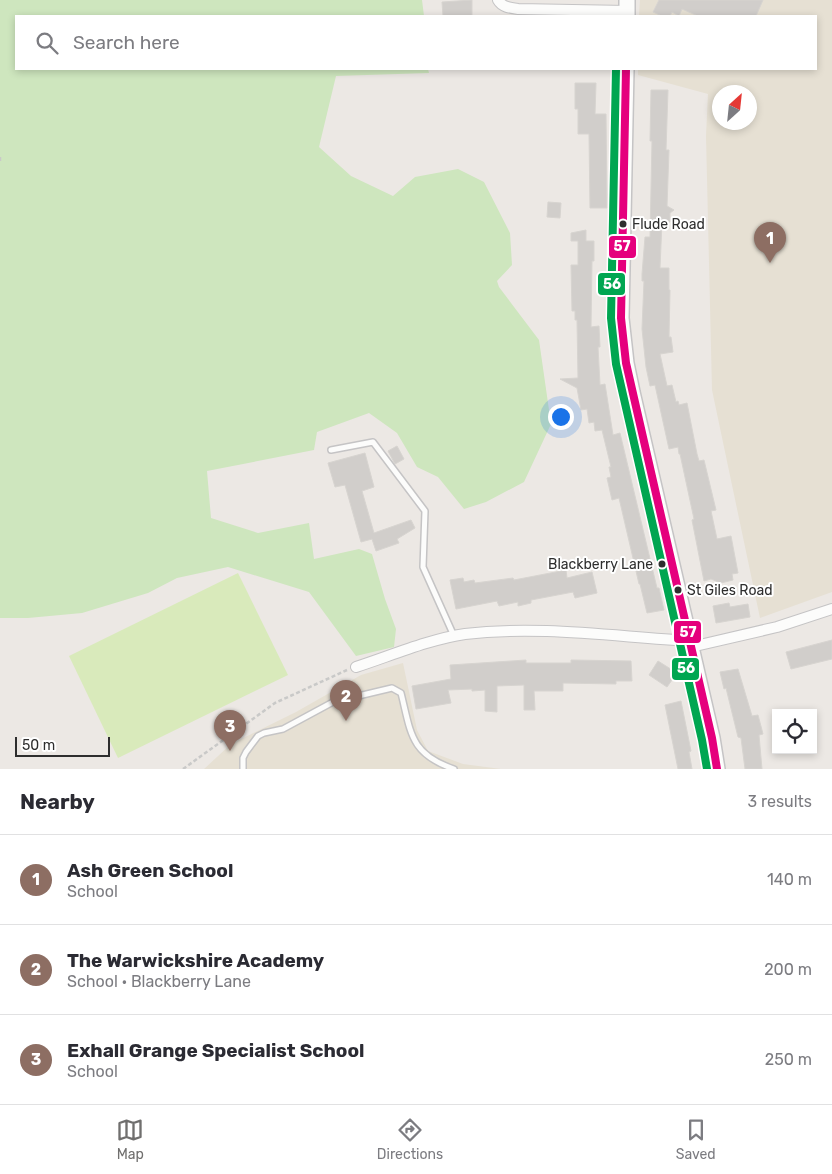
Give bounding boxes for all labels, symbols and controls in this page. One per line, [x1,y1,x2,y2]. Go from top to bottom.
search box [15,15,817,70]
icon: search [33,29,61,57]
text: Search here [73,31,180,54]
north arrow [712,85,757,130]
place label: Flude Road [632,216,705,233]
marker: Flude Road [618,219,628,229]
pin: 1 [754,222,786,263]
line badge: 57 [608,235,637,259]
text: 57 [613,238,631,255]
line badge: 56 [597,272,626,296]
text: 56 [603,276,621,293]
your location [548,404,574,430]
place label: Blackberry Lane [548,556,653,573]
marker: Blackberry Lane [657,559,667,569]
place label: St Giles Road [687,582,773,599]
marker: St Giles Road [673,585,683,595]
line badge: 57 [673,620,702,644]
text: 57 [679,624,697,641]
line badge: 56 [671,657,700,681]
text: 56 [677,660,695,677]
pin: 2 [330,680,362,721]
map controls [772,709,817,754]
button: locate [772,709,817,754]
pin: 3 [214,710,246,751]
scale bar [15,734,110,757]
text: 50 m [22,737,55,754]
text: Nearby [20,789,95,814]
text: 3 results [747,792,812,811]
text: Ash Green School [67,859,233,882]
text: 1 [32,870,40,889]
text: 140 m [767,870,812,889]
text: School [67,882,118,901]
text: The Warwickshire Academy [67,949,324,972]
text: 2 [31,960,41,979]
text: 200 m [764,960,812,979]
text: School · Blackberry Lane [67,972,251,991]
text: Exhall Grange Specialist School [67,1039,365,1062]
text: 3 [31,1050,41,1069]
text: 250 m [765,1050,812,1069]
text: School [67,1062,118,1081]
tab: Map [116,1116,144,1163]
tab: Directions [377,1116,443,1163]
tab: Saved [676,1116,716,1163]

